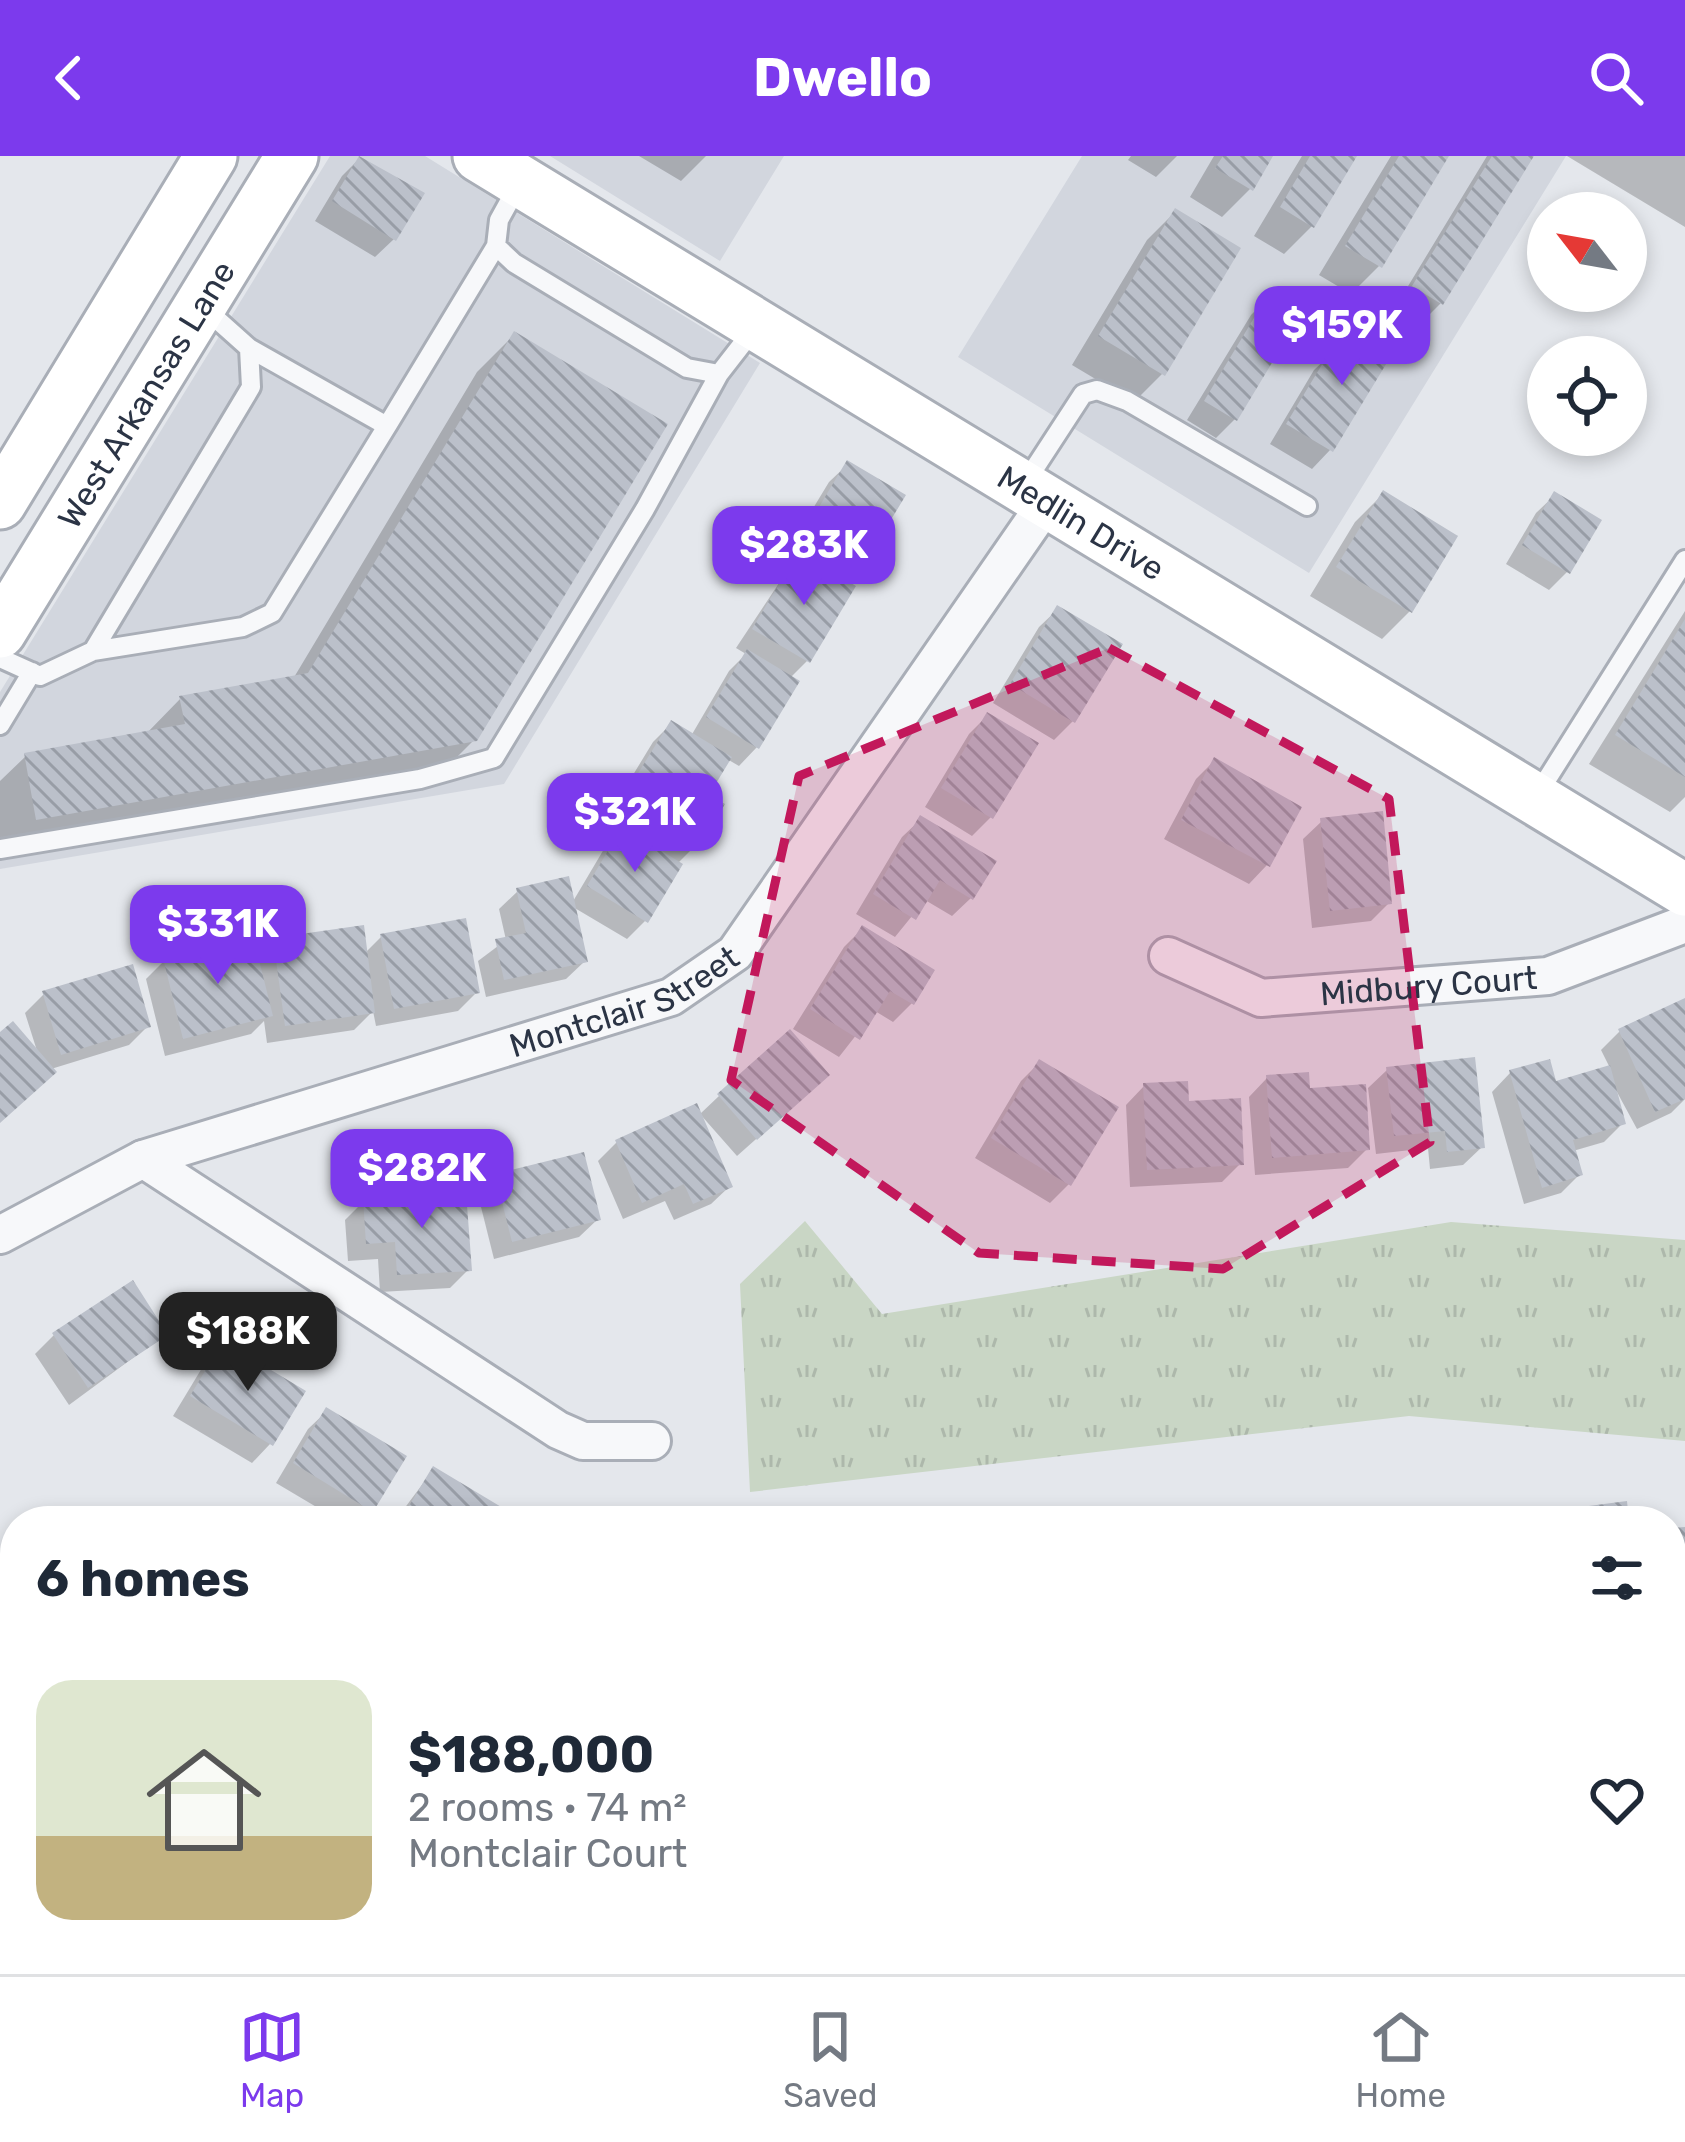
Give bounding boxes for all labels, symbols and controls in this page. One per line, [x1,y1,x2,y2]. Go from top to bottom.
icon: back [36,45,102,111]
icon: search [1583,45,1649,111]
text: Dwello [753,46,932,110]
north arrow [1527,192,1647,312]
map controls [1527,192,1647,456]
street label: West Arkansas Lane [50,254,243,535]
pin: $159K [1258,286,1426,388]
text: $159K [1281,302,1403,348]
button: locate [1527,336,1647,456]
street label: Medlin Drive [991,457,1171,588]
pin: $283K [720,506,888,608]
text: $283K [739,522,869,568]
pin: $321K [551,773,719,875]
text: $321K [574,789,696,835]
pin: $331K [134,885,302,987]
text: $331K [157,901,279,947]
street label: Montclair Street [505,937,746,1065]
street label: Midbury Court [1319,958,1539,1013]
pin: $282K [338,1129,506,1231]
text: $282K [357,1145,487,1191]
pin: $188K [164,1292,332,1394]
text: $188K [186,1308,310,1354]
icon: filters [1584,1545,1650,1611]
text: 6 homes [36,1548,250,1609]
text: $188,000 [408,1724,654,1785]
icon: home [132,1728,276,1872]
icon: heart [1584,1767,1650,1833]
text: 2 rooms · 74 m² [408,1785,687,1831]
text: Montclair Court [408,1831,687,1877]
tab: Map [239,2004,305,2115]
tab: Saved [783,2004,877,2115]
tab: Home [1356,2004,1446,2115]

